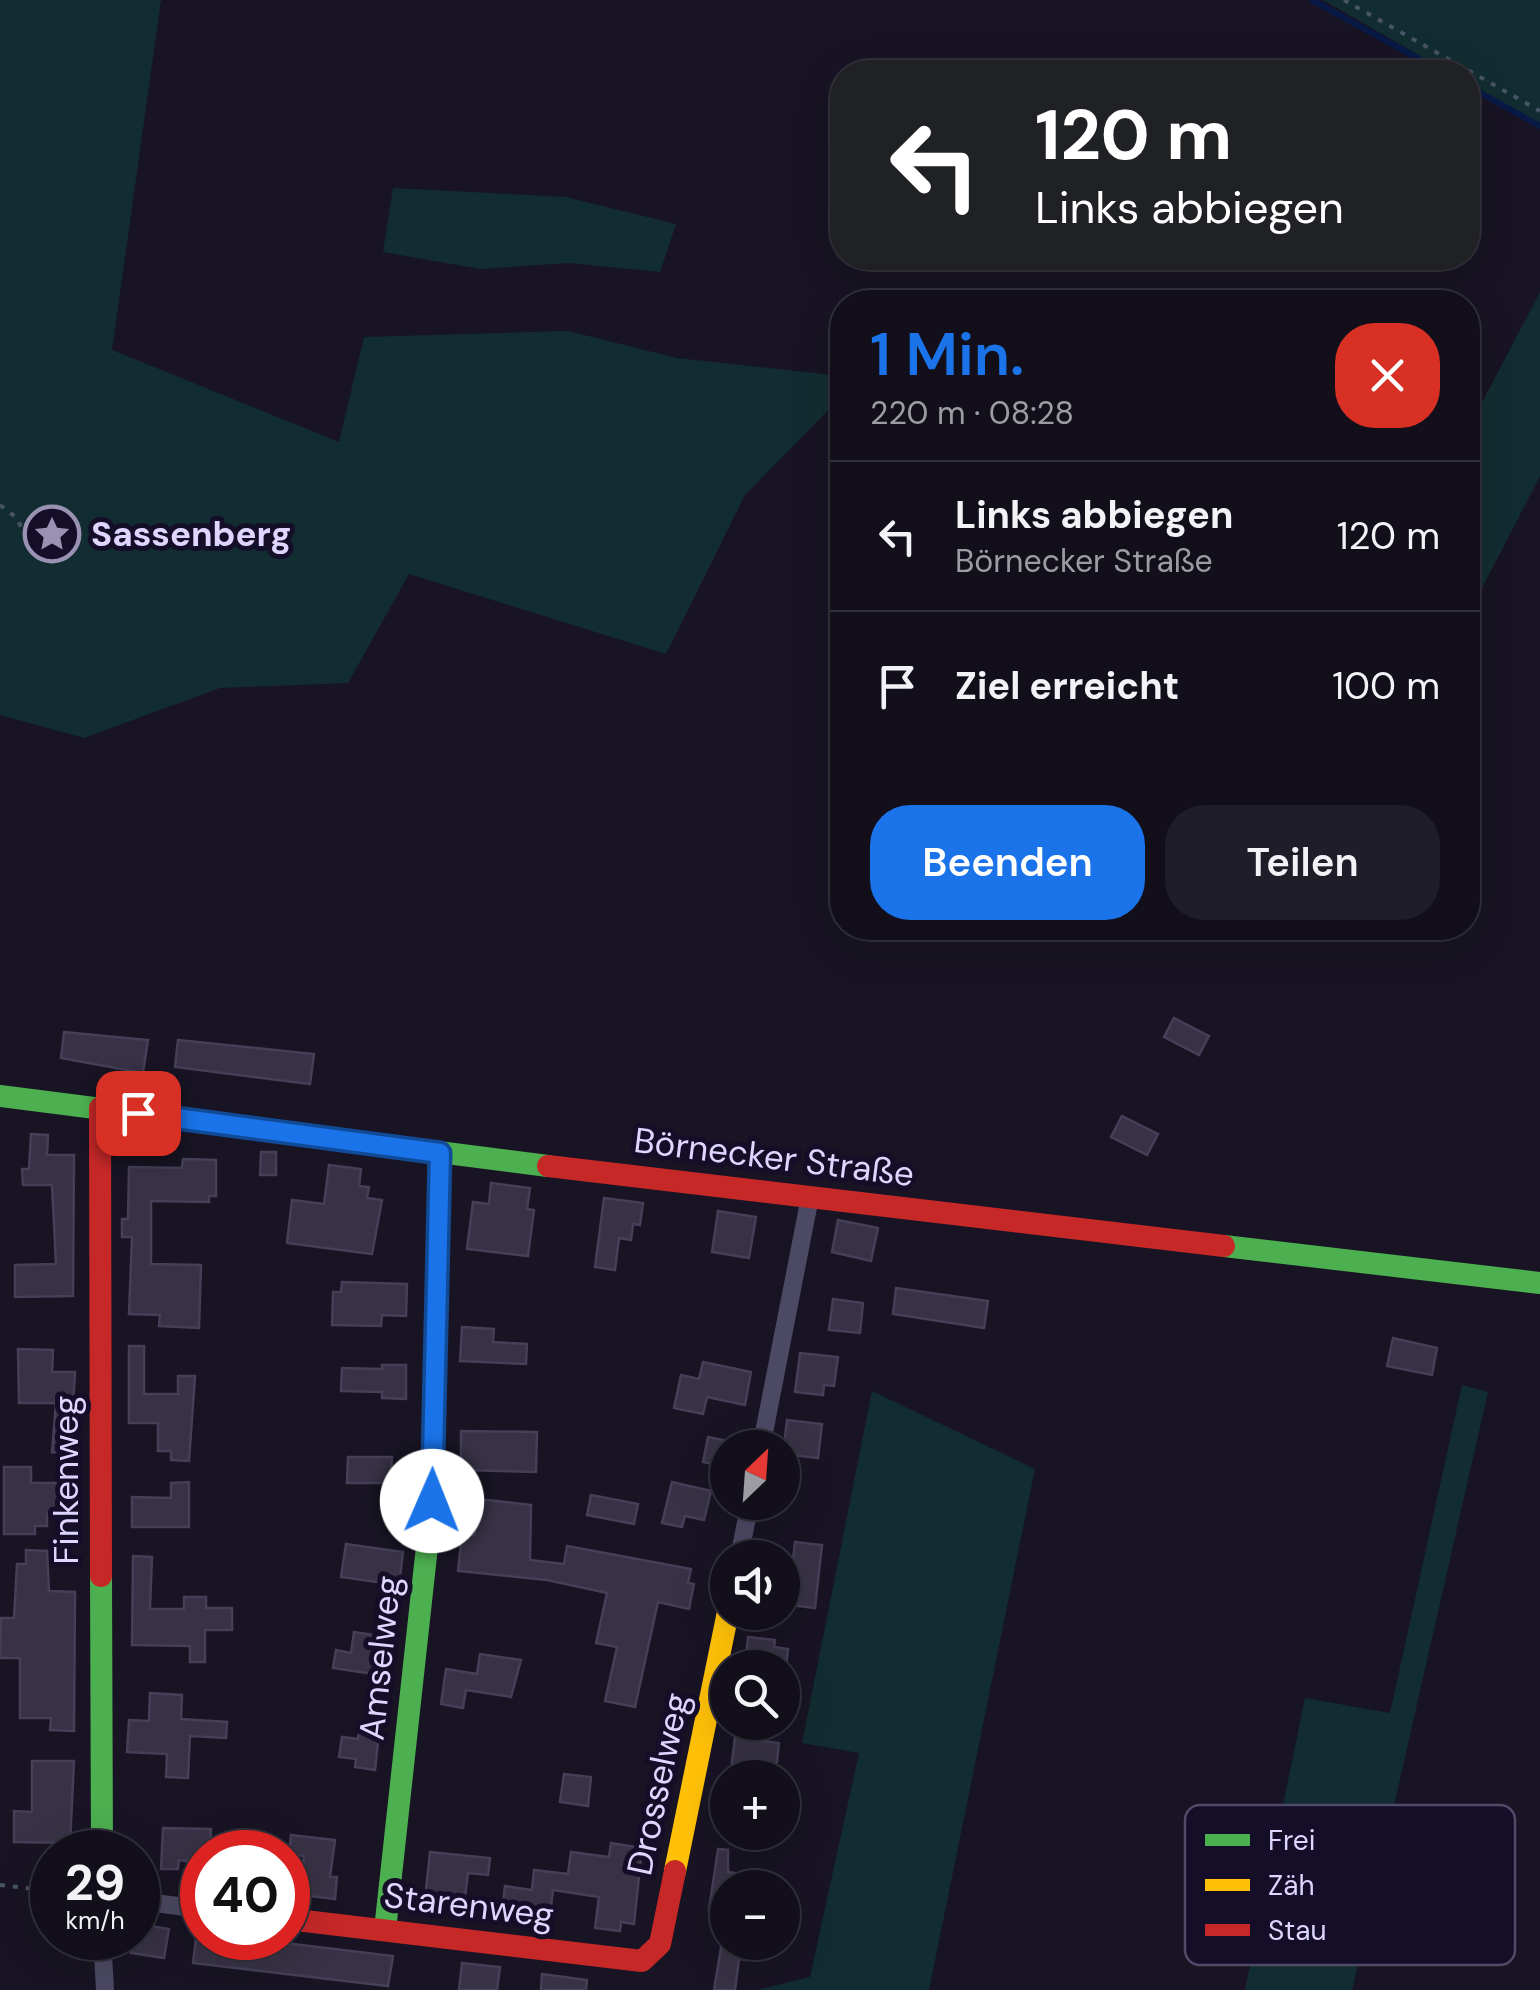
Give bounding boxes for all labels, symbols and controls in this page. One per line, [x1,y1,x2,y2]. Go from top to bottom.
text: 120 m [1035,90,1232,181]
icon: left [870,100,1000,230]
text: Links abbiegen [1035,178,1344,237]
text: 1 Min. [870,315,1024,394]
button: close [1335,323,1440,428]
text: 220 m · 08:28 [870,392,1074,434]
text: Links abbiegen [955,490,1233,540]
place icon: Sassenberg [22,504,82,564]
icon: left [870,509,925,564]
place label: Sassenberg [91,511,291,557]
text: 120 m [1337,511,1440,561]
text: Börnecker Straße [955,540,1213,582]
icon: arrive [870,659,925,714]
text: Ziel erreicht [955,661,1179,711]
text: 100 m [1332,661,1440,711]
button: Beenden [870,805,1145,920]
button: Teilen [1165,805,1440,920]
pin [96,1071,181,1156]
icon: arrive [111,1086,166,1141]
street label: Börnecker Straße [631,1117,917,1197]
street label: Finkenweg [43,1396,89,1564]
north arrow [710,1430,800,1520]
map controls [710,1430,800,1960]
position arrow [380,1449,484,1553]
button: sound [710,1540,800,1630]
street label: Amselweg [349,1574,411,1742]
button: search [710,1650,800,1740]
street label: Drosselweg [616,1689,700,1879]
button: + [710,1760,800,1850]
legend [1185,1805,1515,1965]
text: Frei [1268,1822,1315,1859]
speed limit sign: 40 [180,1830,310,1960]
text: 29 [65,1850,125,1916]
text: Zäh [1268,1867,1314,1904]
button: − [710,1870,800,1960]
street label: Starenweg [381,1872,557,1938]
text: km/h [65,1904,125,1937]
text: Stau [1268,1912,1327,1949]

